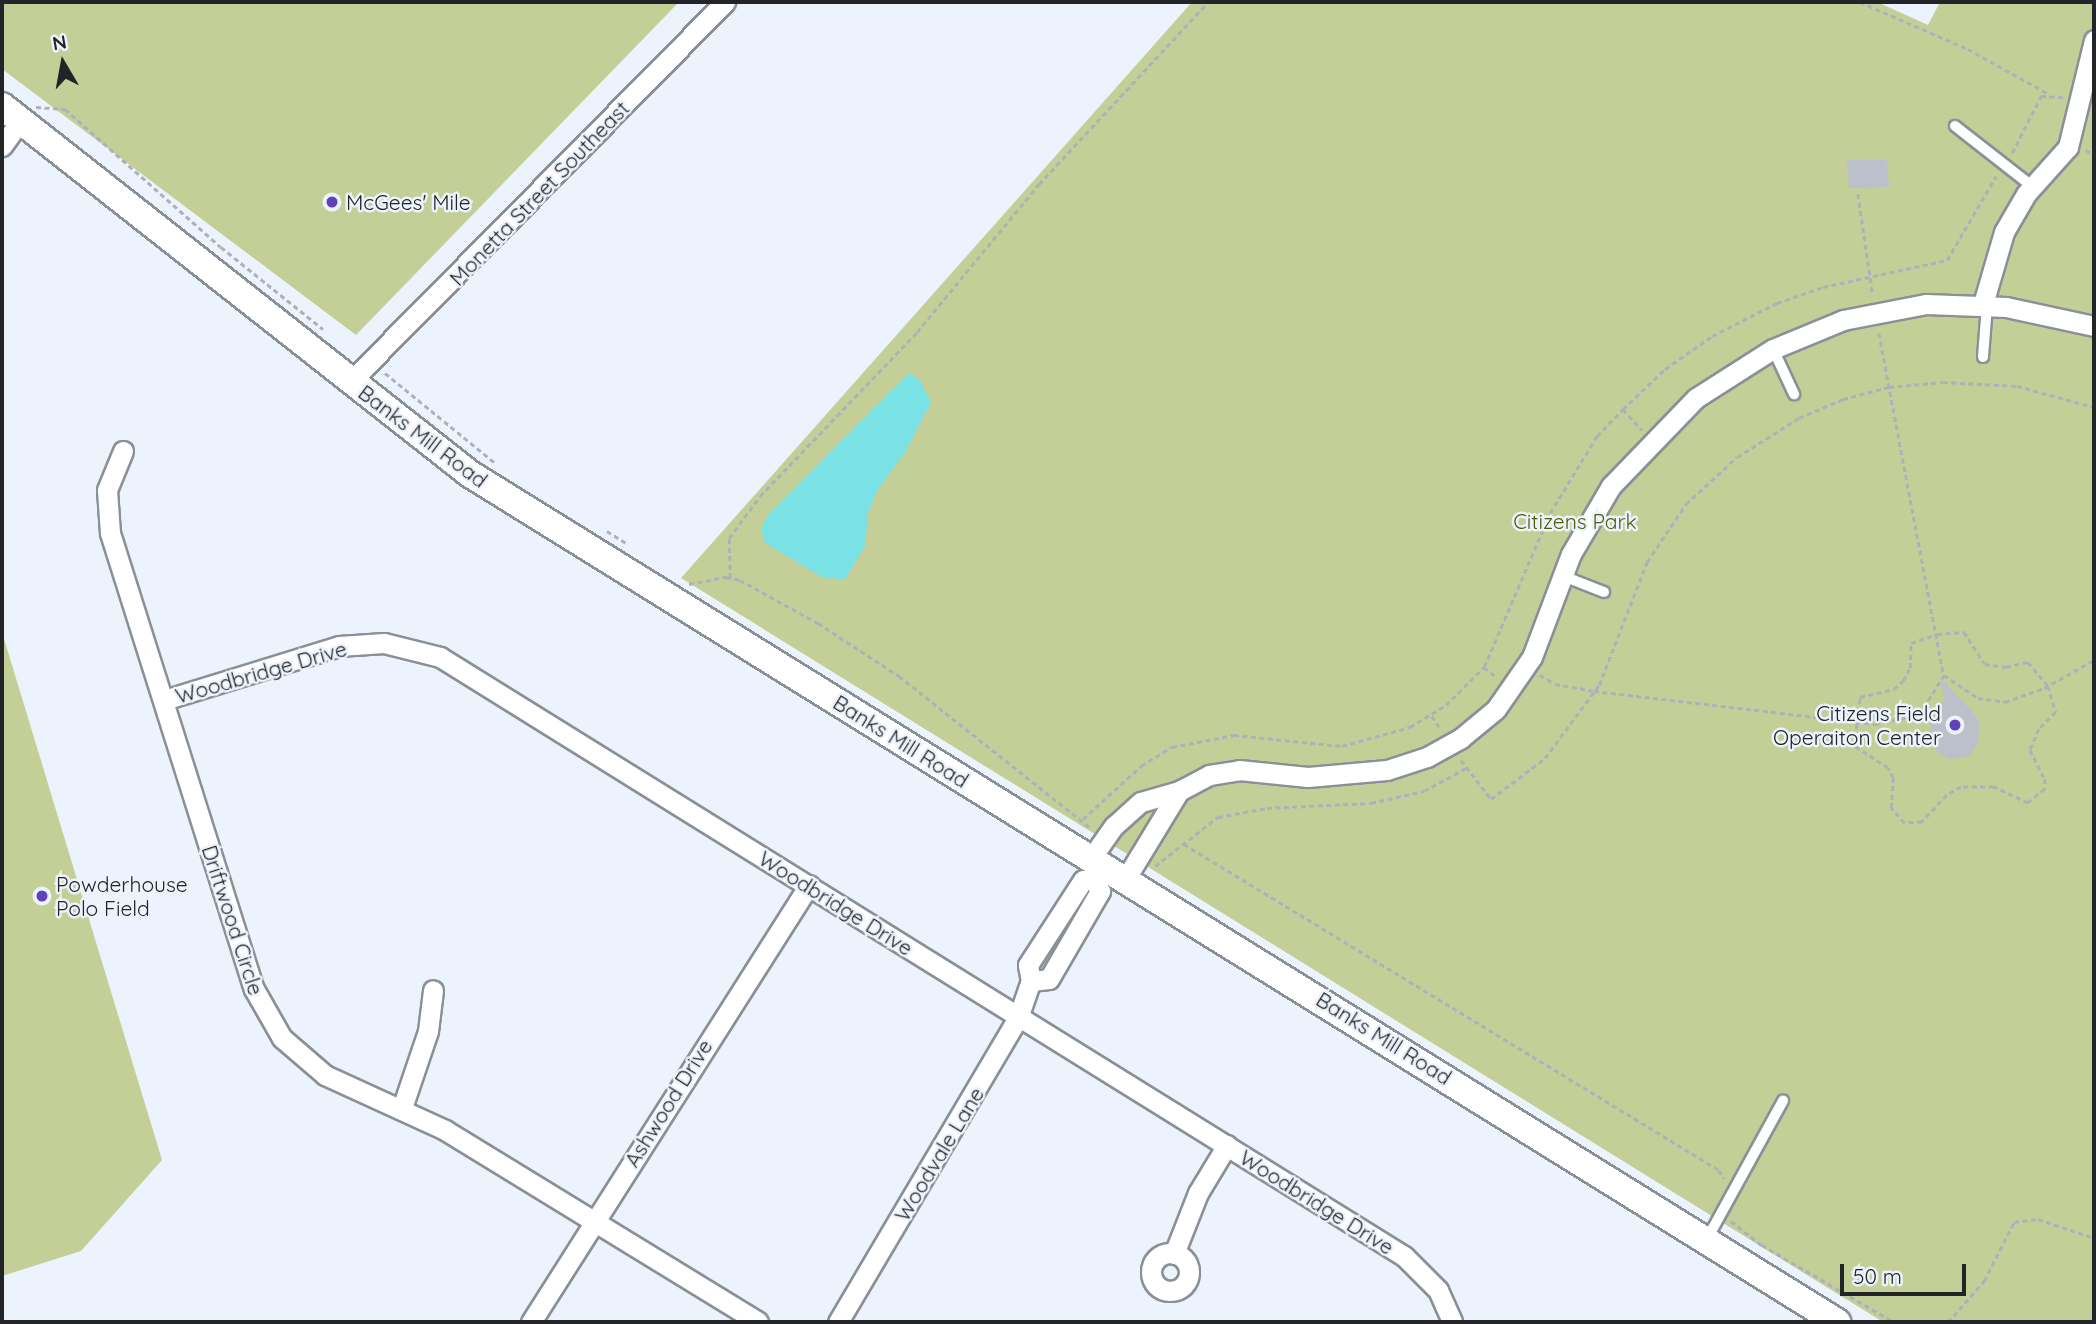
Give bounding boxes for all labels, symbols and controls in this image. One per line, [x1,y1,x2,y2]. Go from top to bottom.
north arrow [28,28,98,98]
text: N [50,29,68,55]
street label: Monetta Street Southeast [444,95,634,291]
place label: McGees' Mile [346,189,471,215]
marker: McGees' Mile [324,194,340,210]
street label: Banks Mill Road [354,379,492,493]
park label: Citizens Park [1513,508,1637,534]
street label: Woodbridge Drive [172,636,350,708]
street label: Banks Mill Road [829,689,973,793]
place label: Citizens Field Operaiton Center [1773,700,1941,750]
marker: Citizens Field Operaiton Center [1947,717,1963,733]
street label: Driftwood Circle [197,842,269,998]
street label: Woodbridge Drive [754,845,918,961]
place label: Powderhouse Polo Field [56,871,188,921]
marker: Powderhouse Polo Field [34,888,50,904]
street label: Banks Mill Road [1312,986,1456,1090]
street label: Ashwood Drive [619,1035,717,1171]
street label: Woodvale Lane [889,1082,989,1226]
street label: Woodbridge Drive [1235,1144,1399,1260]
scale bar [1844,1250,1970,1294]
text: 50 m [1853,1263,1902,1289]

